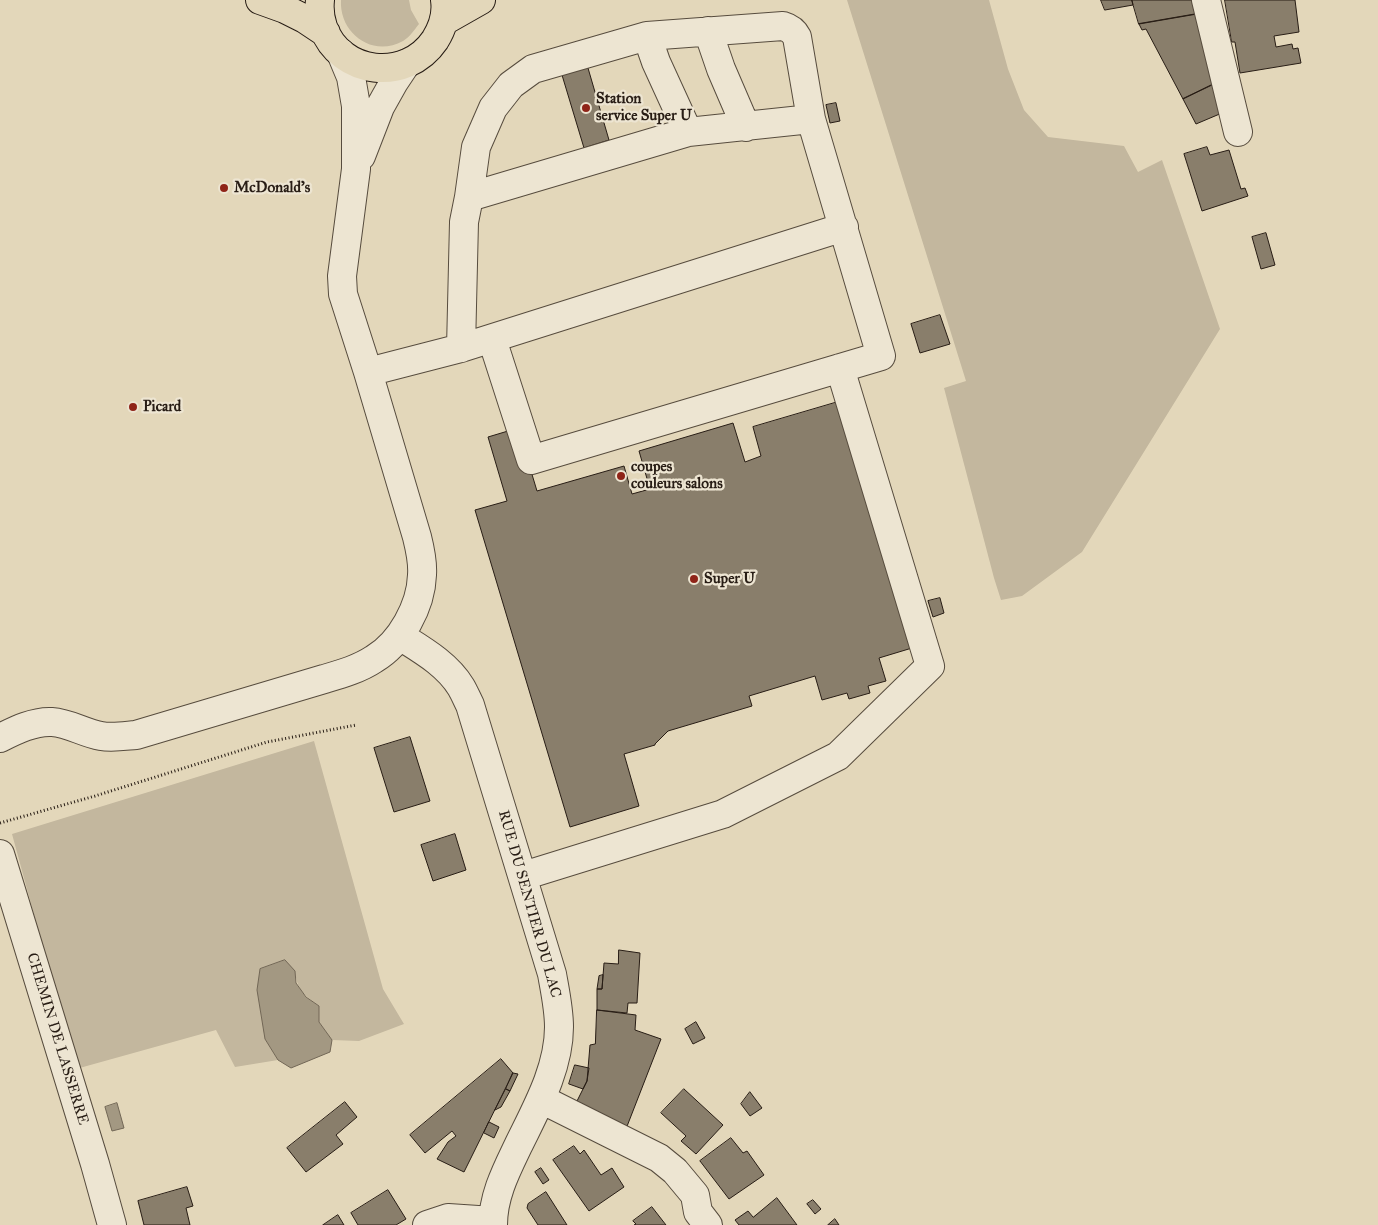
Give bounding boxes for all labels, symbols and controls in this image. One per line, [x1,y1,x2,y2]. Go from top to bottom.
place label: Station service Super U [596,90,692,125]
marker: Station service Super U [580,102,592,114]
place label: McDonald's [234,179,310,197]
marker: McDonald's [218,182,230,194]
place label: Picard [143,398,181,416]
marker: Picard [127,401,139,413]
place label: coupes couleurs salons [631,458,723,493]
marker: coupes couleurs salons [615,470,627,482]
place label: Super U [704,570,755,588]
marker: Super U [688,573,700,585]
street label: RUE DU SENTIER DU LAC [494,808,564,1000]
street label: CHEMIN DE LASSERRE [22,951,92,1127]

